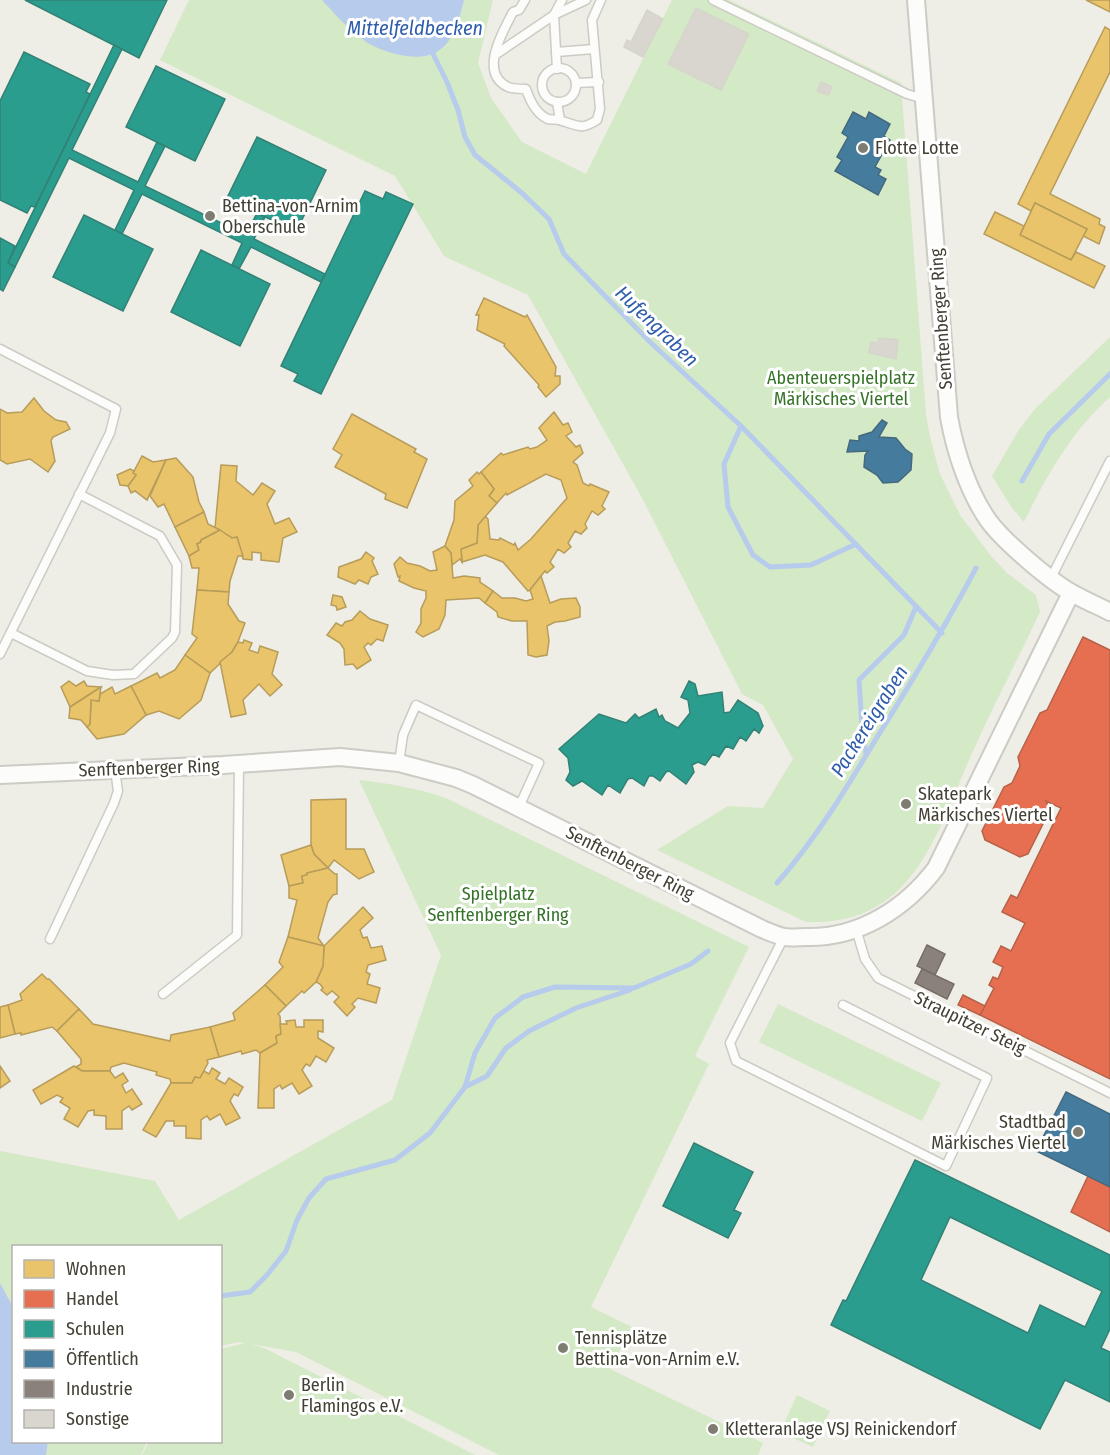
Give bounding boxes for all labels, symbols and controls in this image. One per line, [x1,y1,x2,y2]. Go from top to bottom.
water label: Mittelfeldbecken [347,16,483,40]
place label: Flotte Lotte [875,137,959,159]
marker: Flotte Lotte [856,141,870,155]
place label: Bettina-von-Arnim Oberschule [222,195,359,238]
marker: Bettina-von-Arnim Oberschule [203,209,217,223]
street label: Senftenberger Ring [925,247,957,390]
water label: Hufengraben [611,281,703,371]
park label: Abenteuerspielplatz Märkisches Viertel [767,367,915,410]
water label: Packereigraben [825,661,913,781]
street label: Senftenberger Ring [78,755,220,781]
place label: Skatepark Märkisches Viertel [918,783,1053,826]
marker: Skatepark Märkisches Viertel [899,797,913,811]
street label: Senftenberger Ring [562,821,698,905]
park label: Spielplatz Senftenberger Ring [427,883,569,926]
street label: Straupitzer Steig [911,986,1030,1060]
place label: Stadtbad Märkisches Viertel [931,1111,1066,1154]
marker: Stadtbad Märkisches Viertel [1071,1125,1085,1139]
legend [12,1245,222,1443]
text: Wohnen [66,1258,126,1280]
text: Handel [66,1288,119,1310]
text: Schulen [66,1318,125,1340]
place label: Tennisplätze Bettina-von-Arnim e.V. [575,1327,740,1370]
marker: Tennisplätze Bettina-von-Arnim e.V. [556,1341,570,1355]
text: Öffentlich [66,1348,139,1370]
place label: Berlin Flamingos e.V. [301,1374,403,1417]
text: Industrie [66,1378,133,1400]
marker: Berlin Flamingos e.V. [282,1388,296,1402]
text: Sonstige [66,1408,129,1430]
place label: Kletteranlage VSJ Reinickendorf [725,1418,958,1440]
marker: Kletteranlage VSJ Reinickendorf [706,1422,720,1436]

